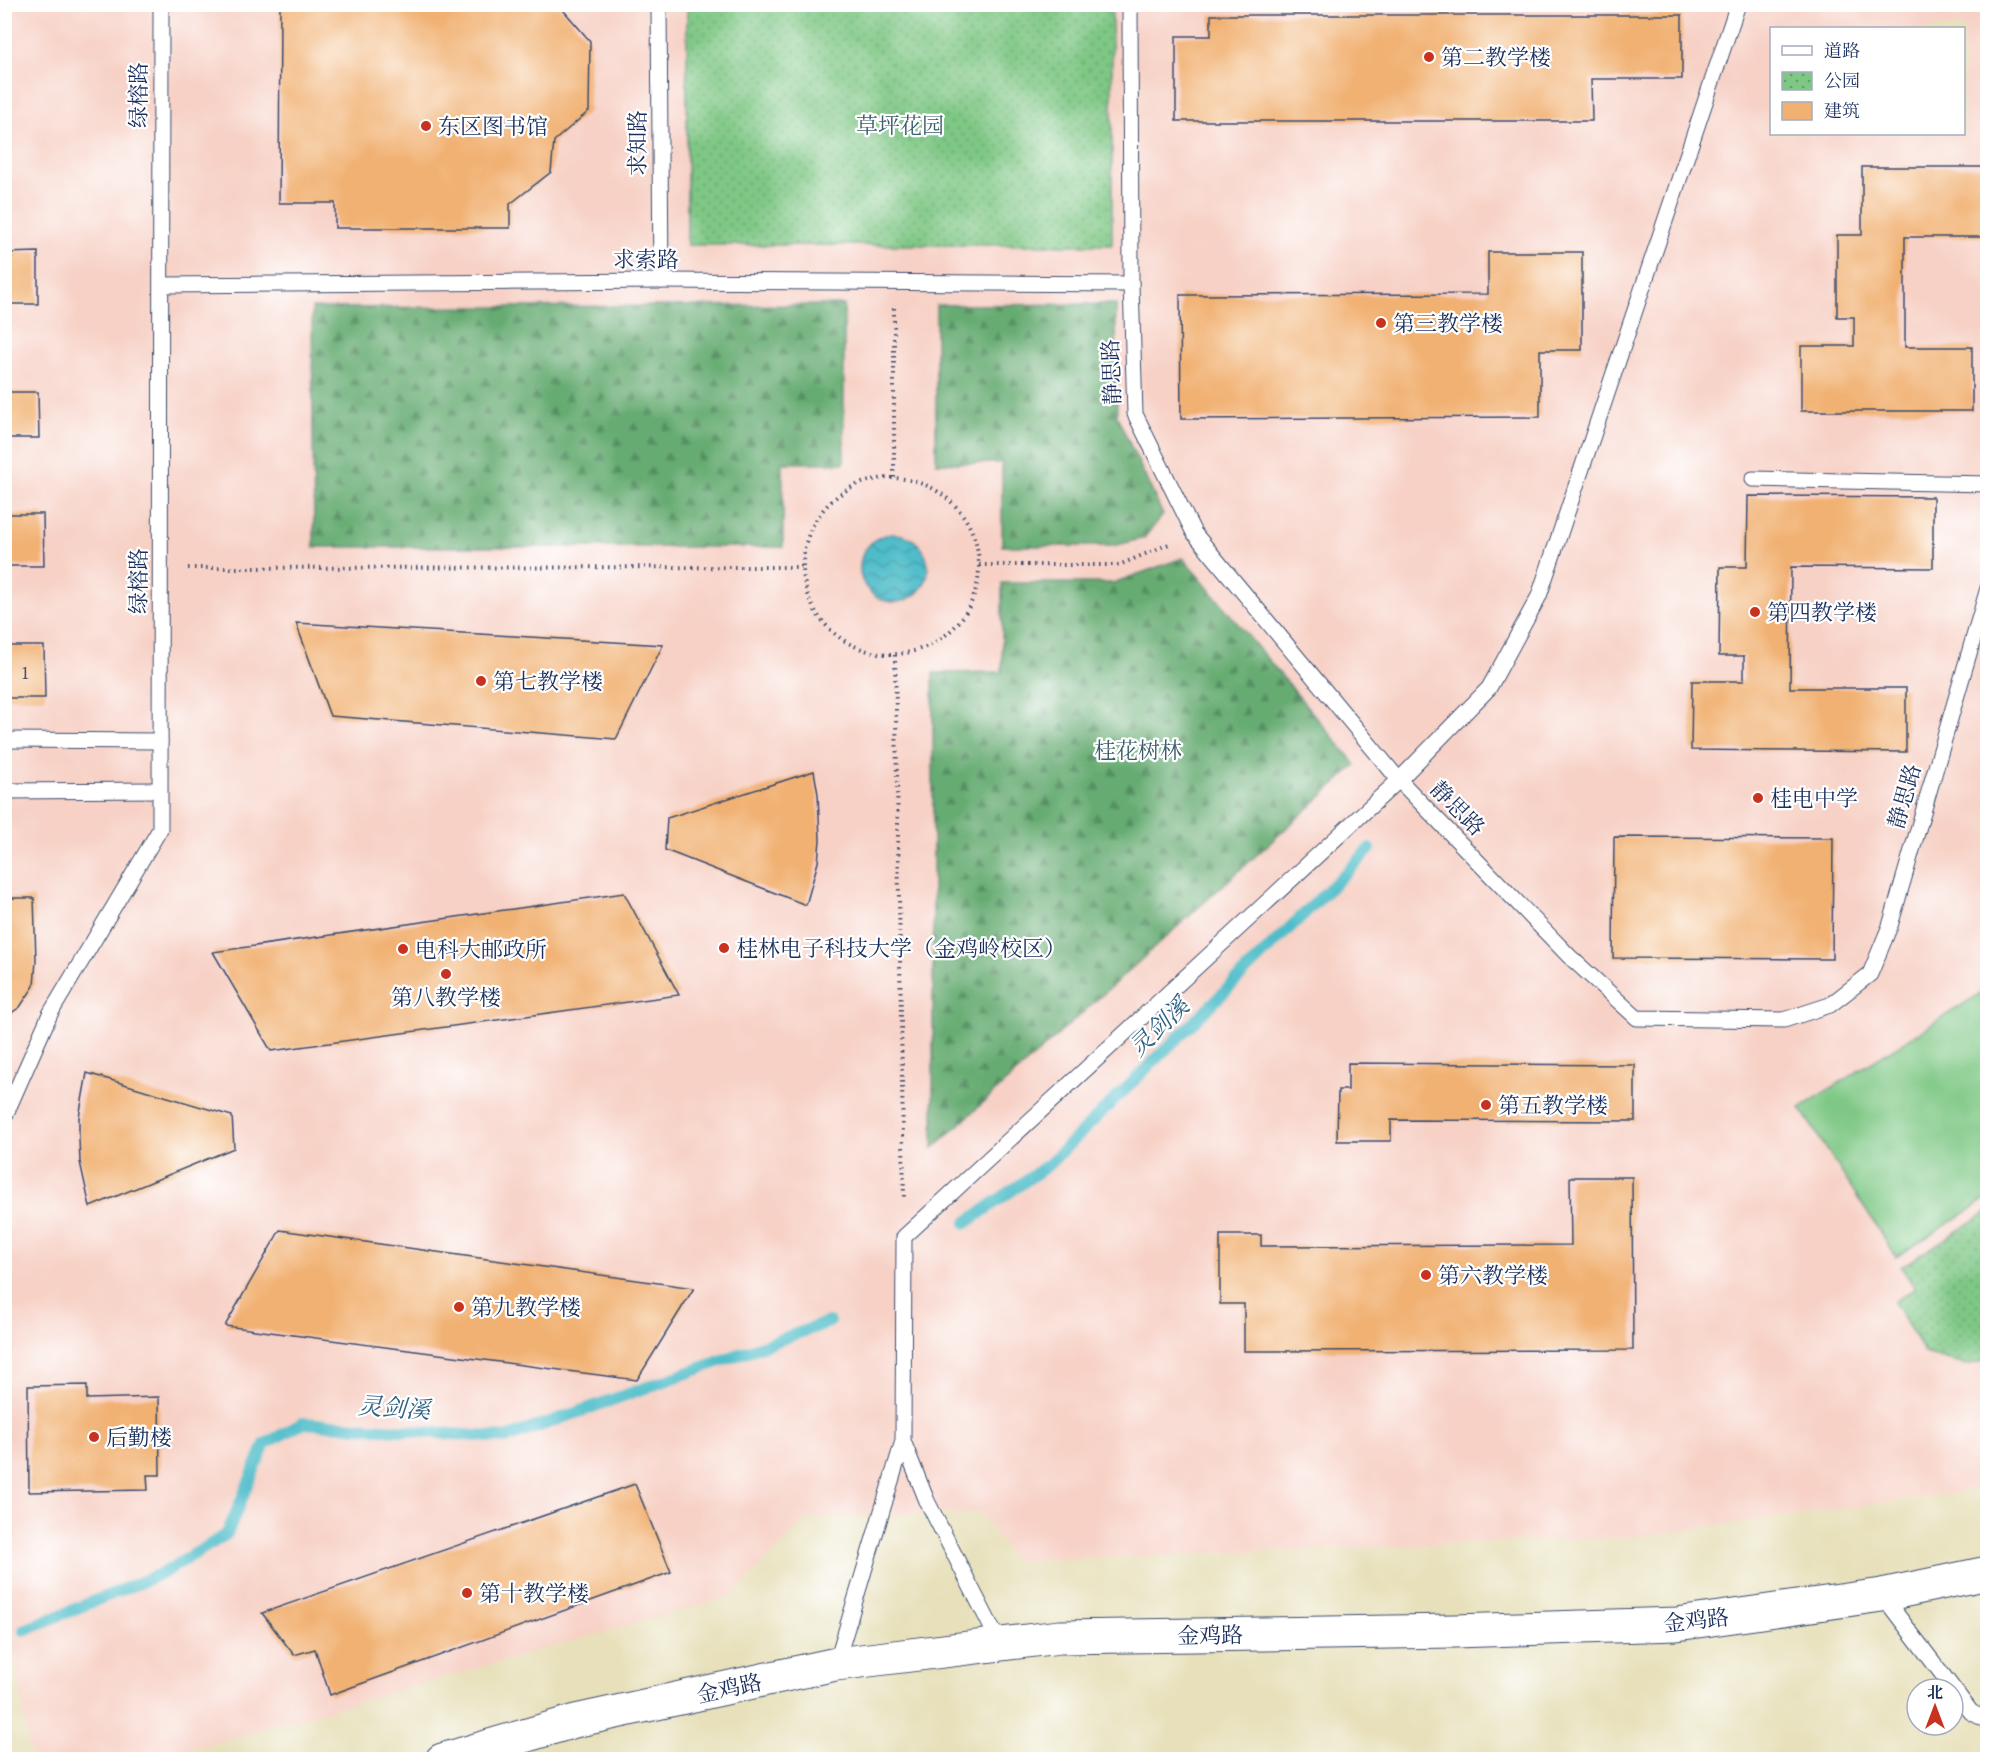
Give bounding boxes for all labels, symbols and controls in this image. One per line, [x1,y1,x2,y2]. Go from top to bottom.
legend [1770,27,1965,135]
text: 道路 [1824,39,1860,62]
place label: 第二教学楼 [1441,43,1551,72]
marker: 第二教学楼 [1422,50,1436,64]
street label: 绿榕路 [124,62,153,128]
text: 公园 [1824,69,1860,92]
text: 建筑 [1824,99,1860,122]
street label: 求知路 [623,110,652,176]
park label: 草坪花园 [856,111,944,140]
place label: 东区图书馆 [438,112,548,141]
marker: 东区图书馆 [419,119,433,133]
street label: 求索路 [613,245,679,274]
place label: 第三教学楼 [1393,309,1503,338]
marker: 第三教学楼 [1374,316,1388,330]
street label: 静思路 [1096,338,1127,405]
street label: 绿榕路 [124,548,153,614]
place label: 第四教学楼 [1767,598,1877,627]
marker: 第四教学楼 [1748,605,1762,619]
house number: 1 [20,659,30,685]
place label: 第七教学楼 [493,667,603,696]
marker: 第七教学楼 [474,674,488,688]
park label: 桂花树林 [1094,736,1182,765]
street label: 静思路 [1881,760,1928,832]
street label: 静思路 [1424,775,1491,842]
place label: 桂电中学 [1770,784,1858,813]
marker: 桂电中学 [1751,791,1765,805]
place label: 桂林电子科技大学（金鸡岭校区） [736,934,1066,963]
place label: 电科大邮政所 [415,935,547,964]
marker: 桂林电子科技大学（金鸡岭校区） [717,941,731,955]
marker: 电科大邮政所 [396,942,410,956]
marker: 第八教学楼 [439,967,453,981]
place label: 第八教学楼 [391,983,501,1012]
water label: 灵剑溪 [1122,988,1197,1063]
place label: 第五教学楼 [1498,1091,1608,1120]
marker: 第五教学楼 [1479,1098,1493,1112]
place label: 第六教学楼 [1438,1261,1548,1290]
marker: 第六教学楼 [1419,1268,1433,1282]
place label: 第九教学楼 [471,1293,581,1322]
marker: 第九教学楼 [452,1300,466,1314]
water label: 灵剑溪 [357,1390,434,1426]
place label: 后勤楼 [106,1423,172,1452]
marker: 后勤楼 [87,1430,101,1444]
place label: 第十教学楼 [479,1579,589,1608]
marker: 第十教学楼 [460,1586,474,1600]
street label: 金鸡路 [1662,1603,1730,1638]
street label: 金鸡路 [1177,1620,1243,1651]
street label: 金鸡路 [694,1667,764,1710]
north arrow [1905,1677,1965,1737]
text: 北 [1927,1682,1943,1703]

